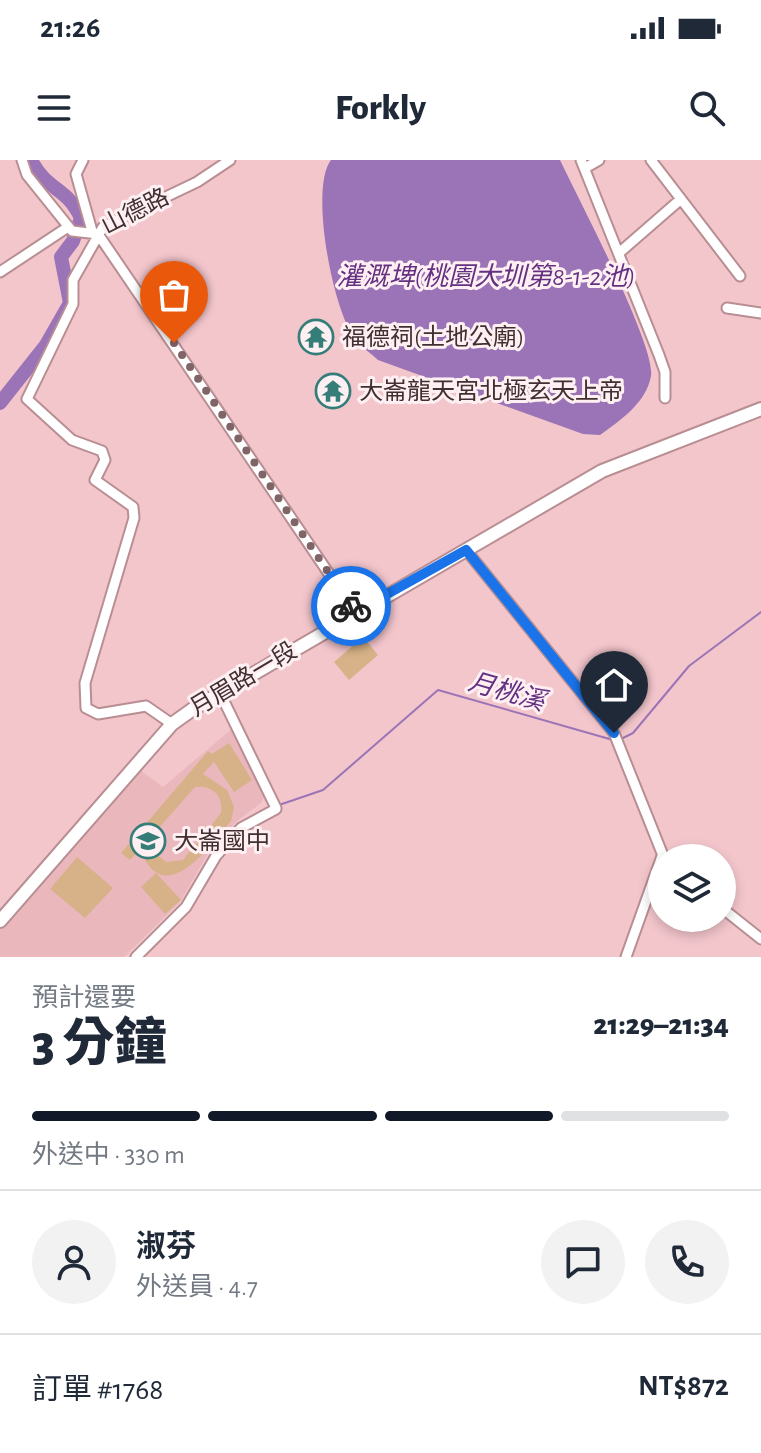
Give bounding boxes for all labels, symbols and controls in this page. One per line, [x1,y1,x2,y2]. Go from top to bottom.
text: 21:26 [40,13,100,43]
icon: menu [32,86,76,130]
icon: search [685,86,729,130]
text: Forkly [335,90,426,126]
street label: 山德路 [97,183,173,239]
pin [140,261,208,343]
water label: 灌溉埤(桃園大圳第8-1-2池) [337,262,635,290]
icon: bag [152,273,196,317]
temple icon: 福德祠(土地公廟) [297,318,335,356]
place label: 福德祠(土地公廟) [342,324,524,350]
temple icon: 大崙龍天宮北極玄天上帝 [314,372,352,410]
place label: 大崙龍天宮北極玄天上帝 [359,378,623,404]
courier [311,566,391,646]
icon: bike [329,584,373,628]
street label: 月眉路一段 [185,637,301,721]
pin [580,651,648,733]
icon: home [592,663,636,707]
water label: 月桃溪 [466,668,552,716]
school or university icon: 大崙國中 [129,822,167,860]
place label: 大崙國中 [174,828,270,854]
map controls [648,844,736,932]
button: layers [648,844,736,932]
text: 預計還要 [32,985,136,1011]
text: 21:29–21:34 [593,1010,729,1040]
text: 3 分鐘 [32,1018,166,1070]
text: 外送中 · 330 m [32,1142,185,1168]
button: person [32,1220,116,1304]
button: chat [541,1220,625,1304]
button: phone [645,1220,729,1304]
text: 淑芬 [136,1232,196,1262]
text: 外送員 · 4.7 [136,1274,258,1300]
text: NT$872 [638,1371,729,1401]
text: 訂單 #1768 [32,1375,164,1405]

